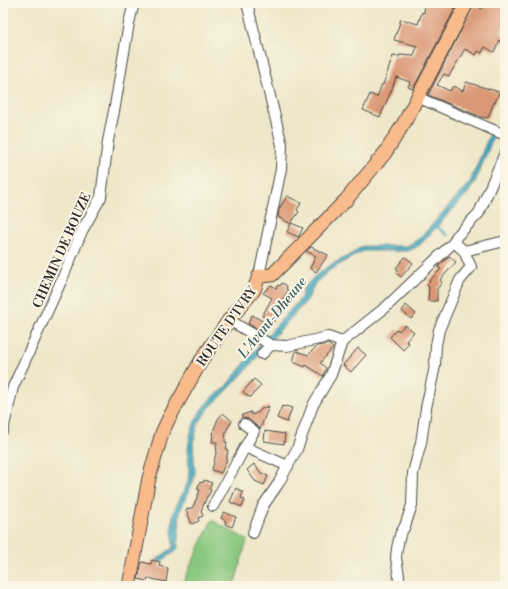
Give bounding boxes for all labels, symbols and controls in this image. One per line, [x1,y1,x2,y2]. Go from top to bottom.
street label: CHEMIN DE BOUZE [29,190,95,311]
water label: L'Avant-Dheune [234,273,311,363]
street label: ROUTE D'IVRY [193,282,261,370]

